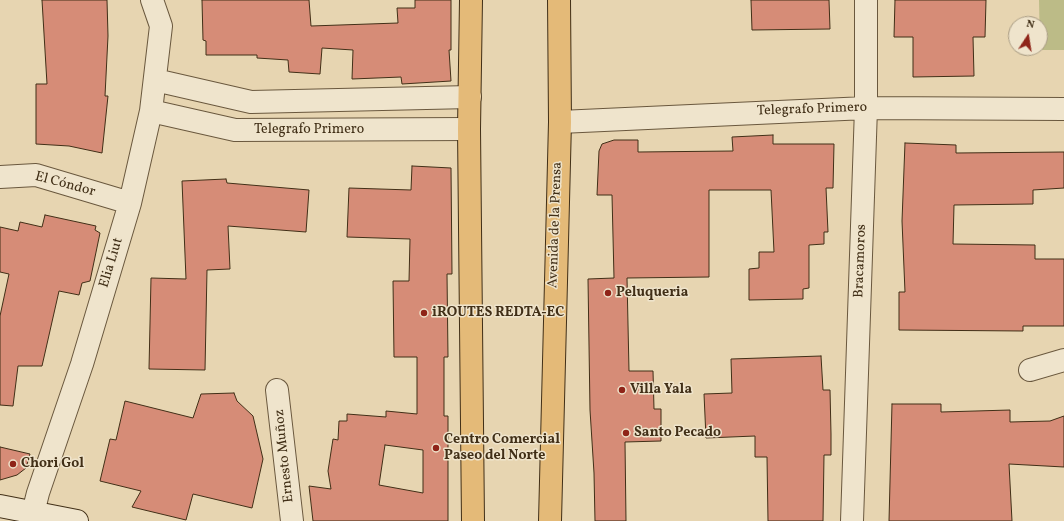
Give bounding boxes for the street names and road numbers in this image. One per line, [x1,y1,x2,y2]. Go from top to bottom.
street label: Telegrafo Primero [757,100,867,120]
street label: Telegrafo Primero [254,122,364,138]
street label: Avenida de la Prensa [545,162,567,288]
street label: El Cóndor [33,169,97,201]
street label: Bracamoros [851,224,871,298]
street label: Elia Liut [96,236,128,290]
street label: Ernesto Muñoz [272,408,298,504]

